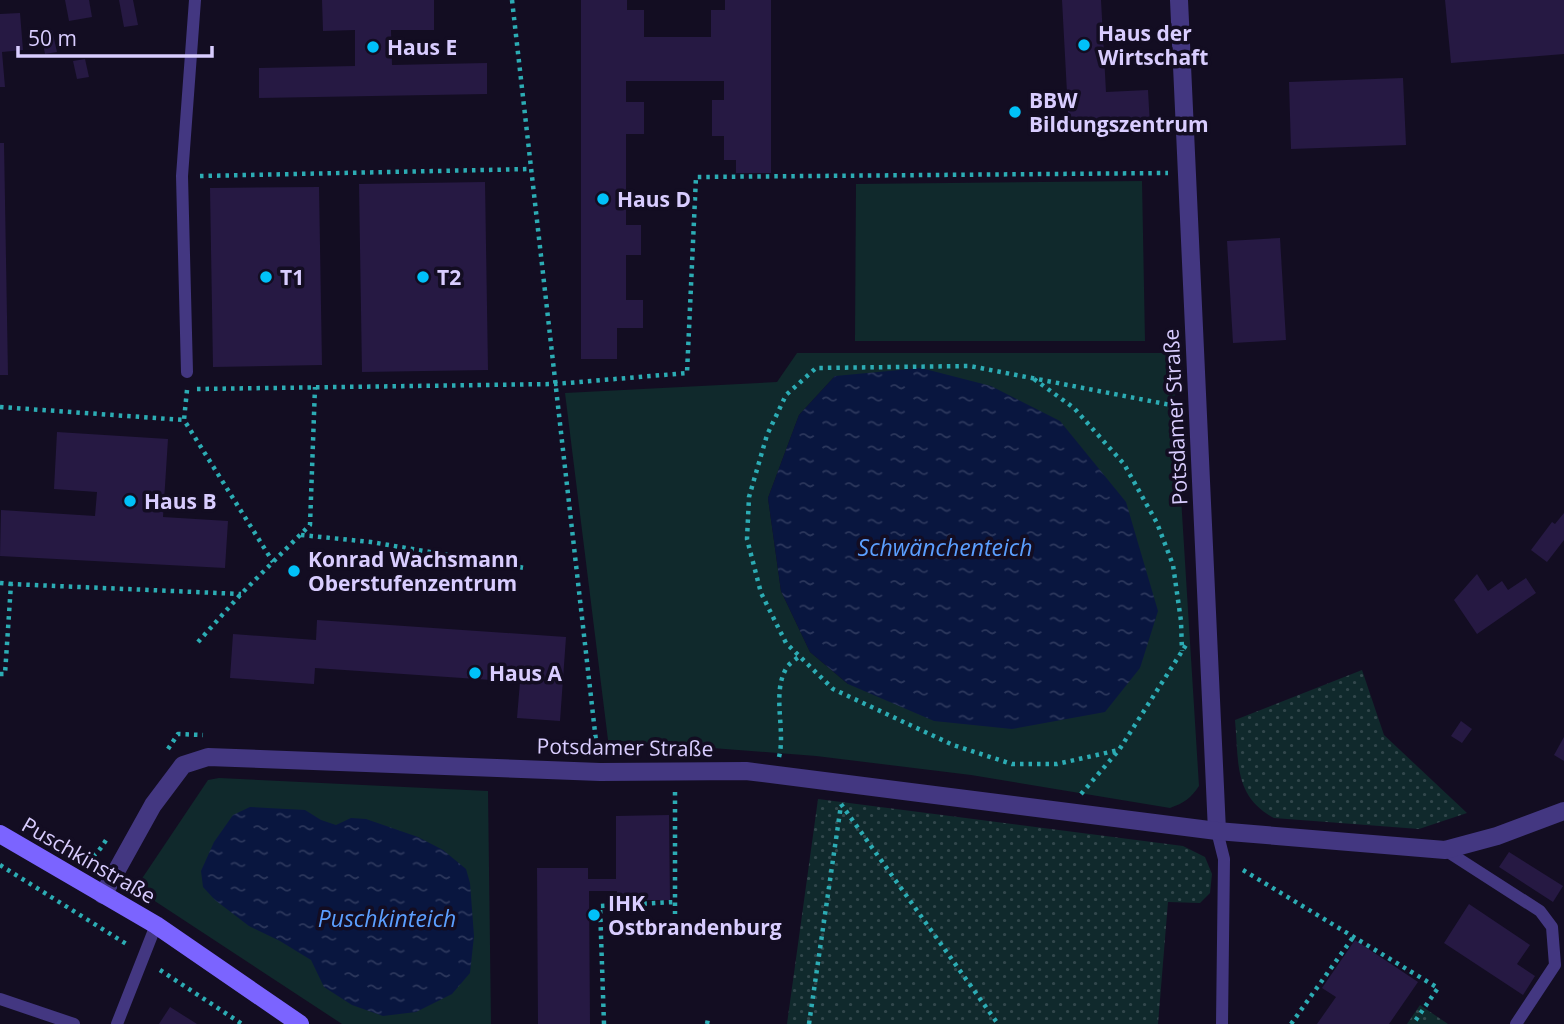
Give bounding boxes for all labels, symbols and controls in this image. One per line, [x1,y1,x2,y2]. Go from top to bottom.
scale bar [18,14,212,58]
place label: Haus der Wirtschaft [1098,19,1208,71]
text: 50 m [28,24,77,52]
place label: Haus E [387,33,457,61]
marker: Haus der Wirtschaft [1076,37,1092,53]
marker: Haus E [365,39,381,55]
place label: BBW Bildungszentrum [1029,86,1209,138]
marker: BBW Bildungszentrum [1007,104,1023,120]
place label: Haus D [617,185,691,213]
marker: Haus D [595,191,611,207]
place label: T1 [280,263,304,291]
place label: T2 [437,263,461,291]
marker: T1 [258,269,274,285]
marker: T2 [415,269,431,285]
street label: Potsdamer Straße [1156,328,1194,506]
place label: Haus B [144,487,217,515]
marker: Haus B [122,493,138,509]
water label: Schwänchenteich [858,531,1032,563]
place label: Konrad Wachsmann Oberstufenzentrum [308,545,519,597]
marker: Konrad Wachsmann Oberstufenzentrum [286,563,302,579]
place label: Haus A [489,659,562,687]
marker: Haus A [467,665,483,681]
street label: Potsdamer Straße [536,731,714,763]
street label: Puschkinstraße [17,810,161,910]
place label: IHK Ostbrandenburg [608,889,782,941]
water label: Puschkinteich [318,902,456,934]
marker: IHK Ostbrandenburg [586,907,602,923]

